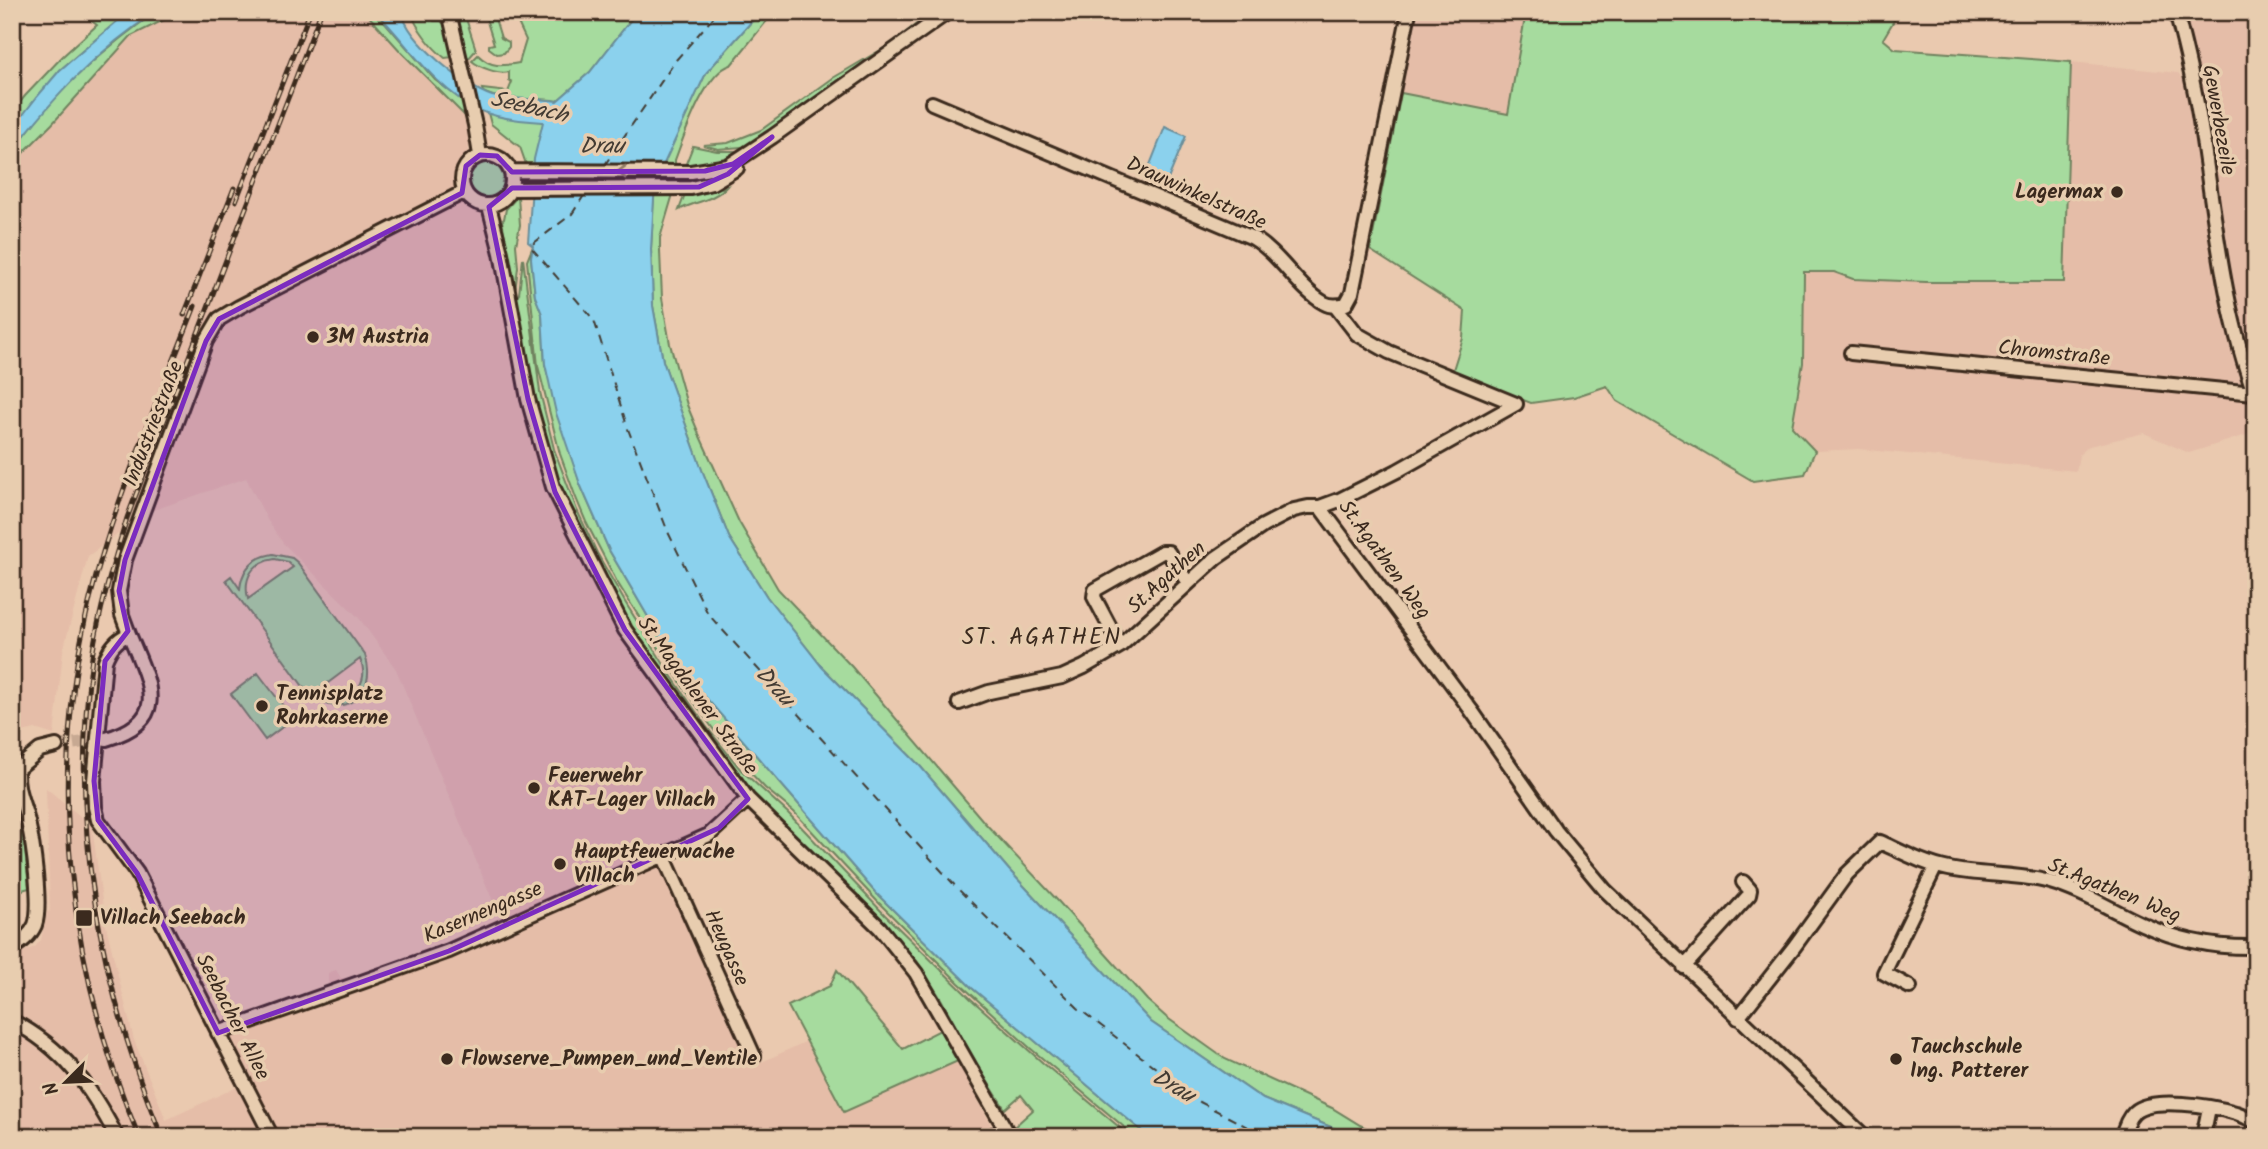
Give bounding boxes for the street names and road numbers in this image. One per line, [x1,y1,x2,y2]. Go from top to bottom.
street label: Gewerbezeile [2192,62,2244,178]
street label: Drauwinkelstraße [1120,148,1272,240]
street label: Chromstraße [1996,332,2112,376]
street label: Industriestraße [115,356,193,492]
street label: St.Agathen Weg [1329,493,1439,627]
street label: St.Agathen [1120,533,1214,623]
street label: St.Magdalener Straße [628,610,766,783]
street label: St.Agathen Weg [2042,849,2186,933]
street label: Kasernengasse [418,873,548,953]
street label: Heugasse [694,904,758,992]
street label: Seebacher Allee [186,948,278,1087]

